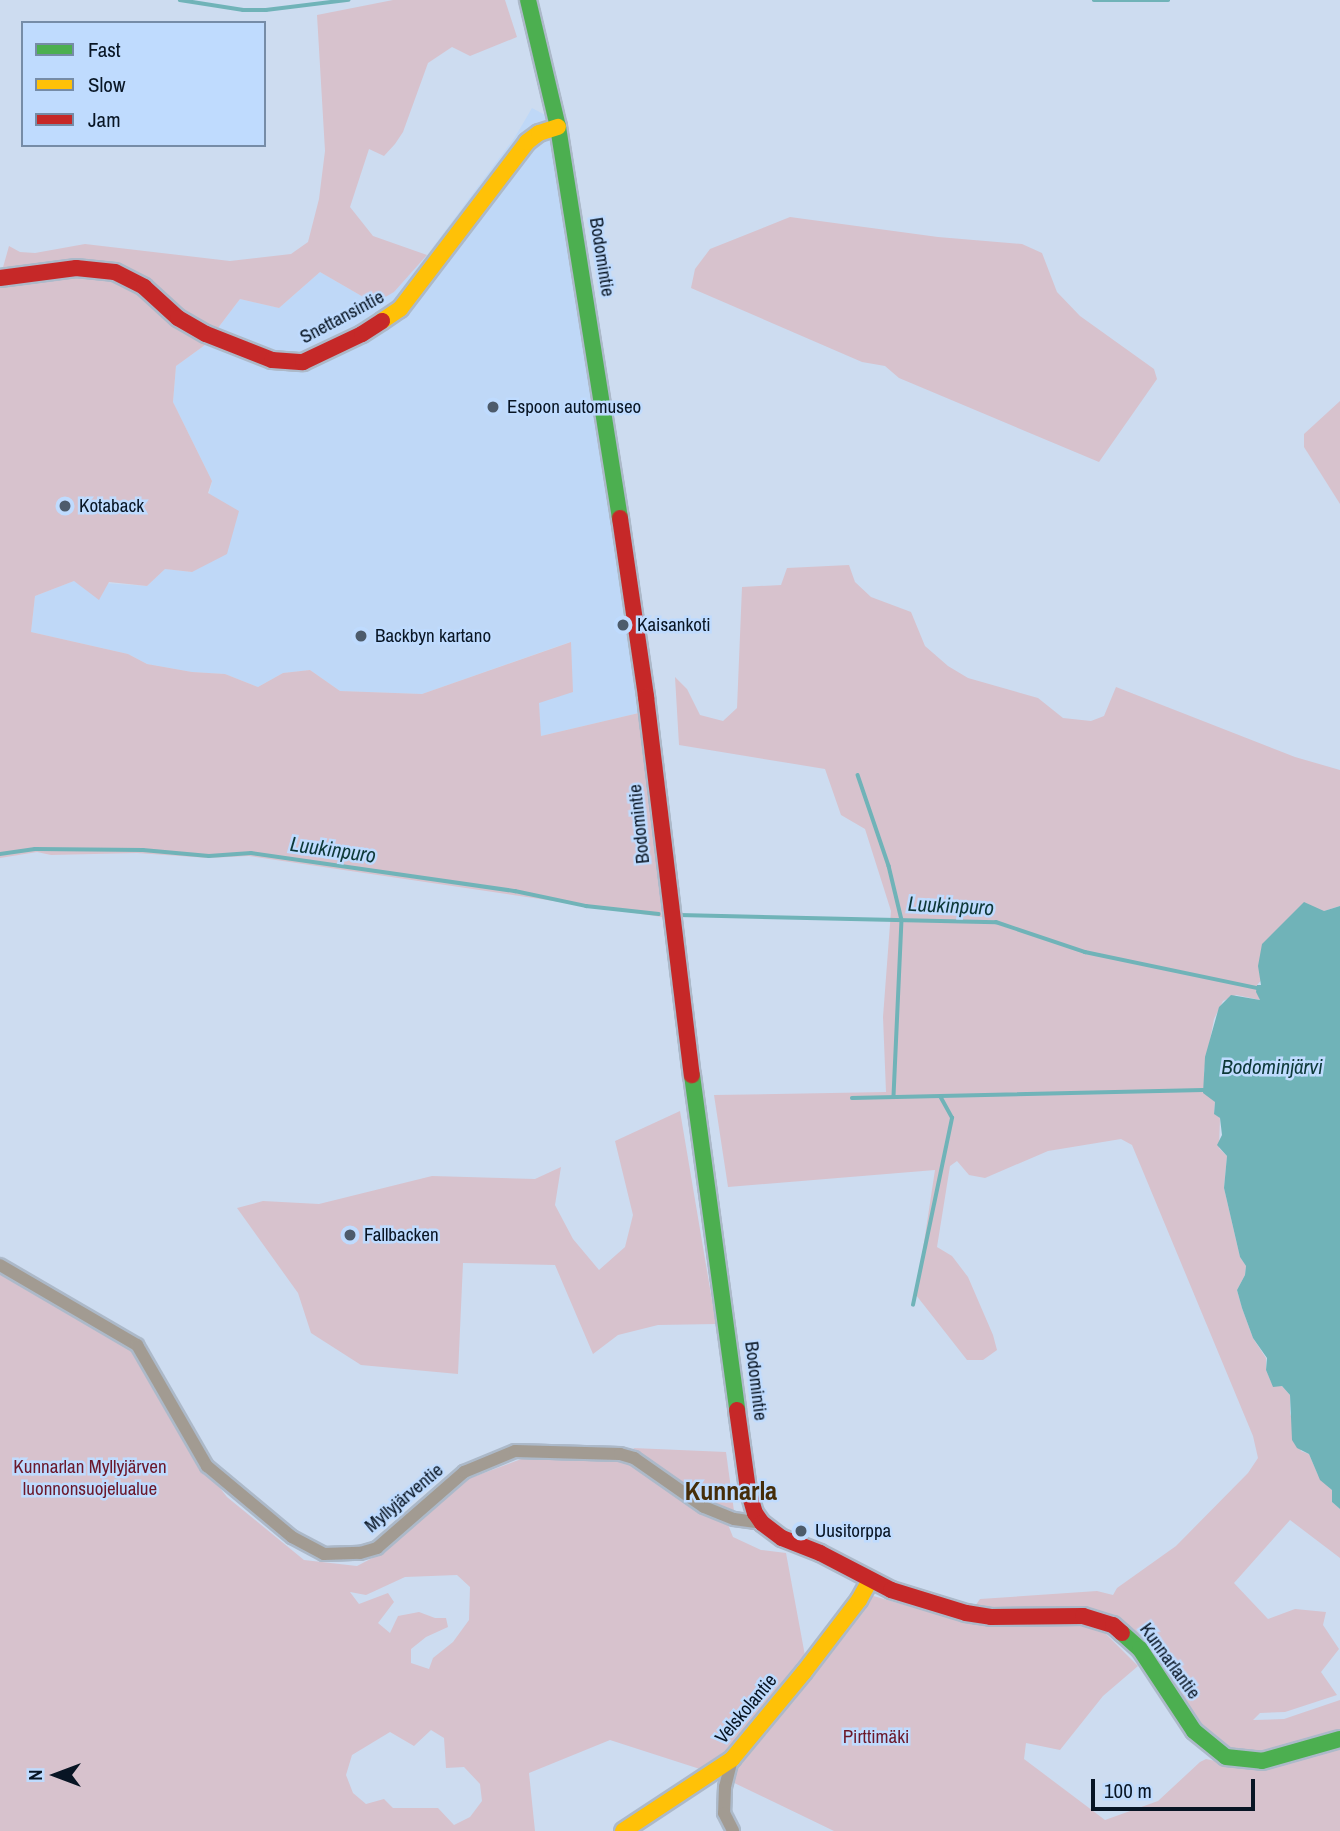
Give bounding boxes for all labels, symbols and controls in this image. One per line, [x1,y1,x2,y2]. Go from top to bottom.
legend [21,21,266,147]
text: Fast [88,35,121,64]
text: Slow [88,70,125,99]
text: Jam [88,105,121,134]
street label: Bodomintie [585,216,619,298]
street label: Snettansintie [296,285,388,349]
place label: Espoon automuseo [507,396,641,418]
marker: Espoon automuseo [485,399,501,415]
place label: Kotaback [79,495,144,517]
marker: Kotaback [57,498,73,514]
place label: Kaisankoti [637,614,711,636]
marker: Kaisankoti [615,617,631,633]
place label: Backbyn kartano [375,625,491,647]
marker: Backbyn kartano [353,628,369,644]
street label: Bodomintie [623,783,655,865]
water label: Luukinpuro [289,832,377,868]
water label: Luukinpuro [907,891,995,921]
water label: Bodominjärvi [1221,1054,1323,1080]
place label: Fallbacken [364,1224,439,1246]
marker: Fallbacken [342,1227,358,1243]
street label: Bodomintie [740,1340,772,1422]
park label: Kunnarlan Myllyjärven luonnonsuojelualue [13,1456,167,1500]
street label: Myllyjärventie [360,1459,448,1537]
district label: Kunnarla [685,1475,777,1507]
place label: Uusitorppa [815,1520,891,1542]
marker: Uusitorppa [793,1523,809,1539]
street label: Kunnarlantie [1135,1619,1205,1703]
street label: Velskolantie [710,1669,782,1749]
park label: Pirttimäki [843,1726,909,1748]
north arrow [21,1740,91,1810]
scale bar [1095,1764,1260,1808]
text: N [22,1769,48,1781]
text: 100 m [1104,1776,1152,1805]

